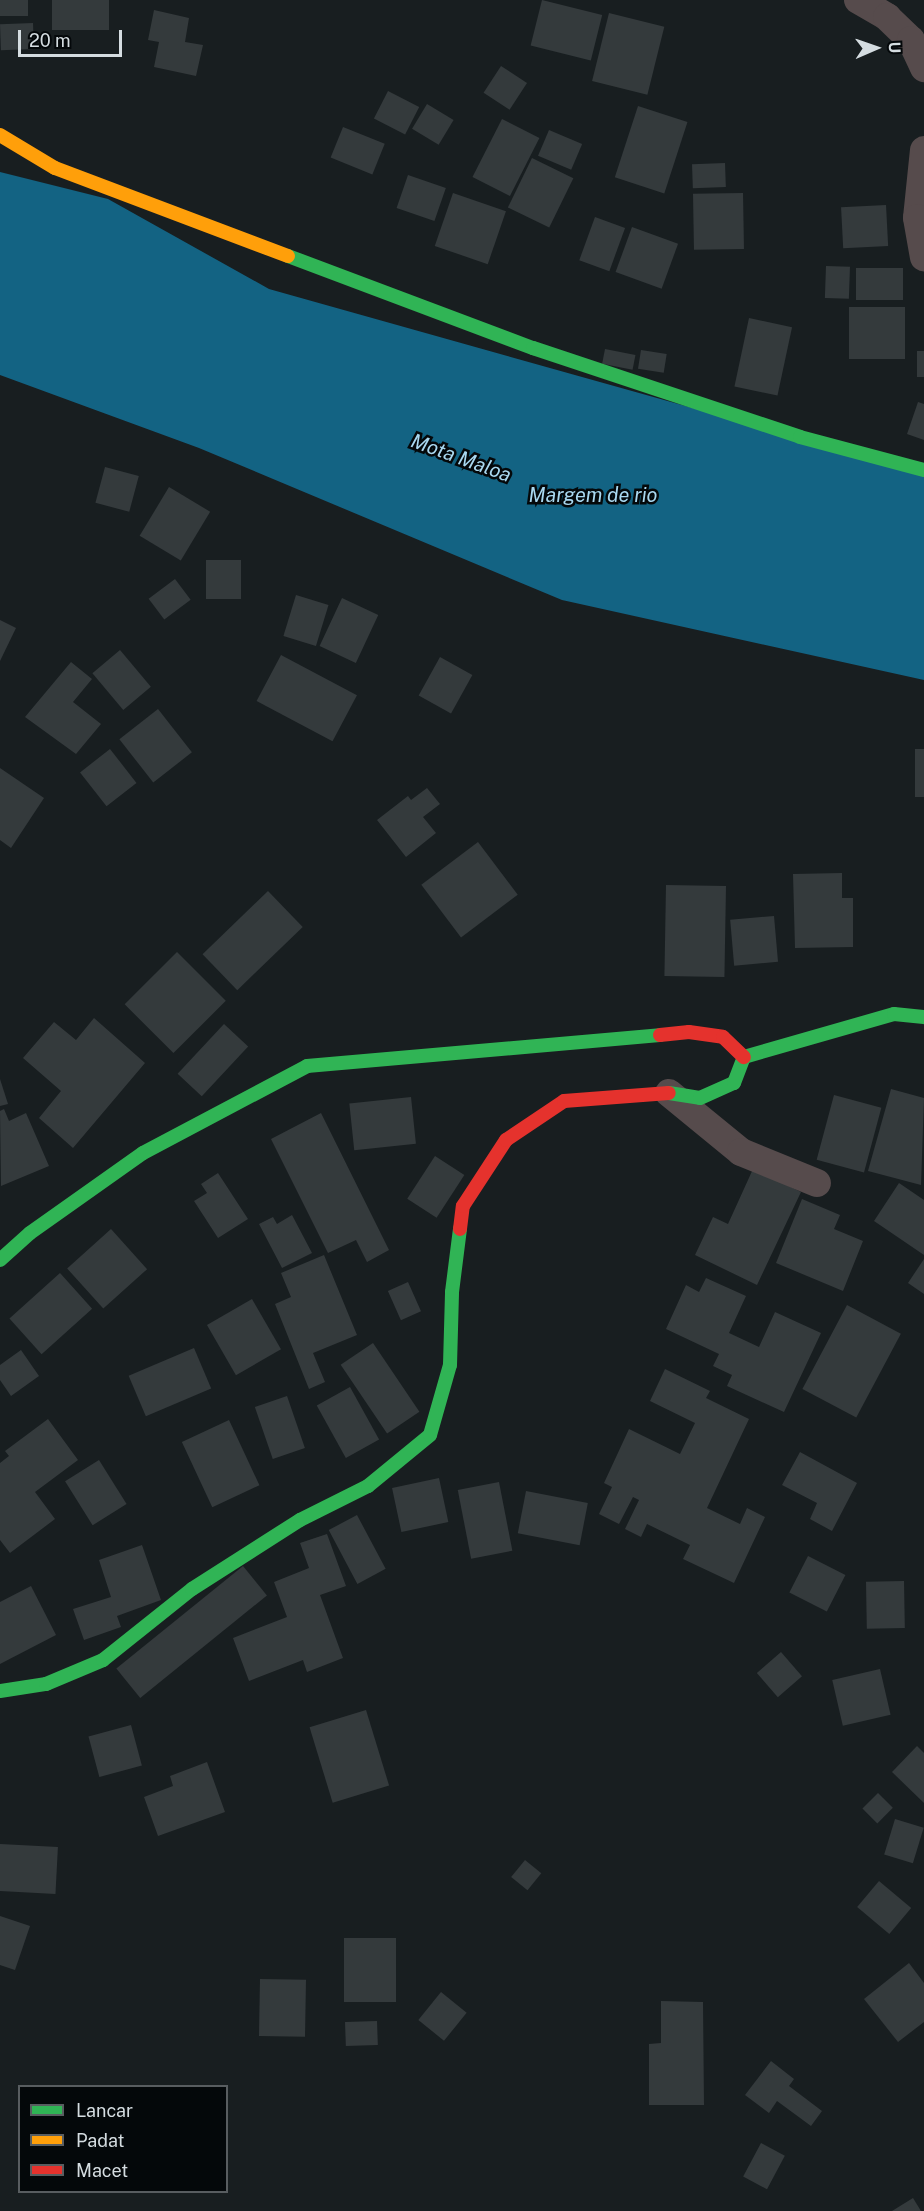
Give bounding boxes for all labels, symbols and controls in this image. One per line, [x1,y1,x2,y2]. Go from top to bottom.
scale bar [21,18,124,56]
north arrow [846,18,906,78]
text: 20 m [29,30,71,51]
text: U [885,41,904,53]
water label: Mota Maloa [408,429,514,487]
water label: Margem de rio [528,483,658,507]
legend [18,2085,228,2193]
text: Lancar [76,2100,133,2121]
text: Padat [76,2130,125,2151]
text: Macet [76,2160,128,2181]

